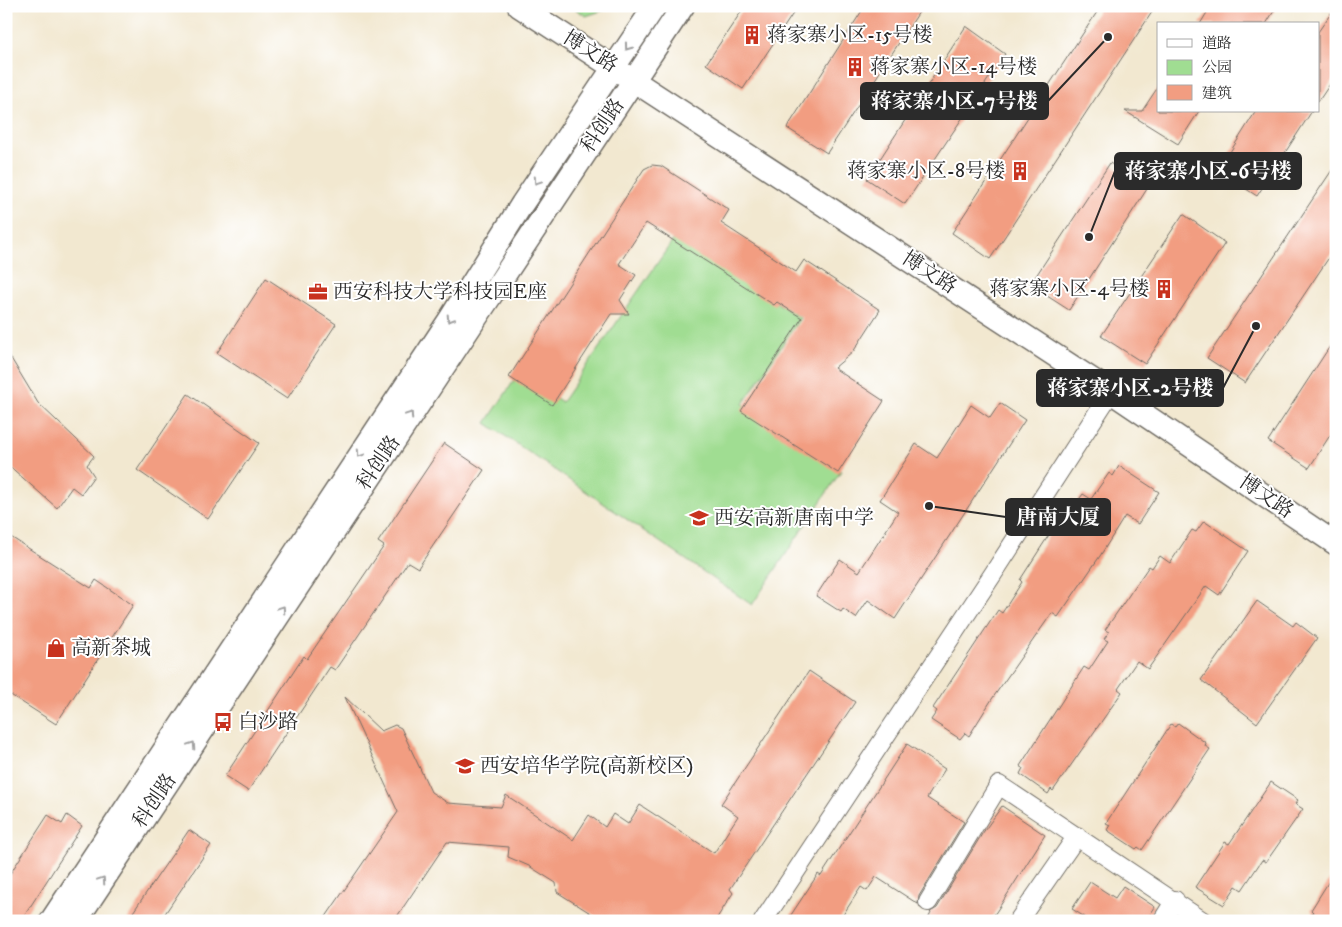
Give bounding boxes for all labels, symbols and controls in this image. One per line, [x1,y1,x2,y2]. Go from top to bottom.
legend [1157,22,1320,112]
place label: 蒋家寨小区-15号楼 [767,23,932,48]
building icon: 蒋家寨小区-15号楼 [741,24,763,46]
street label: 博文路 [558,26,622,78]
text: 道路 [1202,34,1232,53]
one-way arrow [625,41,634,51]
place label: 蒋家寨小区-14号楼 [870,55,1037,80]
building icon: 蒋家寨小区-14号楼 [844,56,866,78]
text: 公园 [1202,58,1232,77]
callout: 蒋家寨小区-7号楼 [861,83,1048,119]
text: 建筑 [1202,84,1232,103]
text: 蒋家寨小区-7号楼 [871,89,1037,115]
street label: 科创路 [576,94,630,158]
callout: 蒋家寨小区-6号楼 [1115,153,1301,189]
place label: 蒋家寨小区-8号楼 [847,159,1005,184]
text: 蒋家寨小区-6号楼 [1125,159,1291,185]
building icon: 蒋家寨小区-8号楼 [1009,160,1031,182]
one-way arrow [534,176,543,185]
street label: 博文路 [897,246,961,300]
place label: 蒋家寨小区-4号楼 [989,277,1149,302]
building icon: 蒋家寨小区-4号楼 [1153,278,1175,300]
place label: 西安科技大学科技园E座 [333,280,547,305]
office icon: 西安科技大学科技园E座 [307,281,329,303]
one-way arrow [447,313,456,322]
callout: 蒋家寨小区-2号楼 [1037,370,1223,406]
text: 蒋家寨小区-2号楼 [1047,376,1213,402]
one-way arrow [404,412,414,421]
street label: 科创路 [352,431,406,495]
one-way arrow [357,449,367,458]
street label: 博文路 [1234,470,1298,524]
callout: 唐南大厦 [1006,499,1110,535]
text: 唐南大厦 [1016,505,1100,531]
place label: 西安高新唐南中学 [714,506,874,531]
school or university icon: 西安高新唐南中学 [688,507,710,529]
one-way arrow [276,606,285,615]
place label: 高新茶城 [71,636,151,661]
shop icon: 高新茶城 [45,637,67,659]
place label: 白沙路 [238,710,298,735]
bus stop icon: 白沙路 [212,711,234,733]
one-way arrow [186,741,195,750]
place label: 西安培华学院(高新校区) [480,754,693,779]
school or university icon: 西安培华学院(高新校区) [454,755,476,777]
street label: 科创路 [128,769,182,833]
one-way arrow [96,876,106,885]

